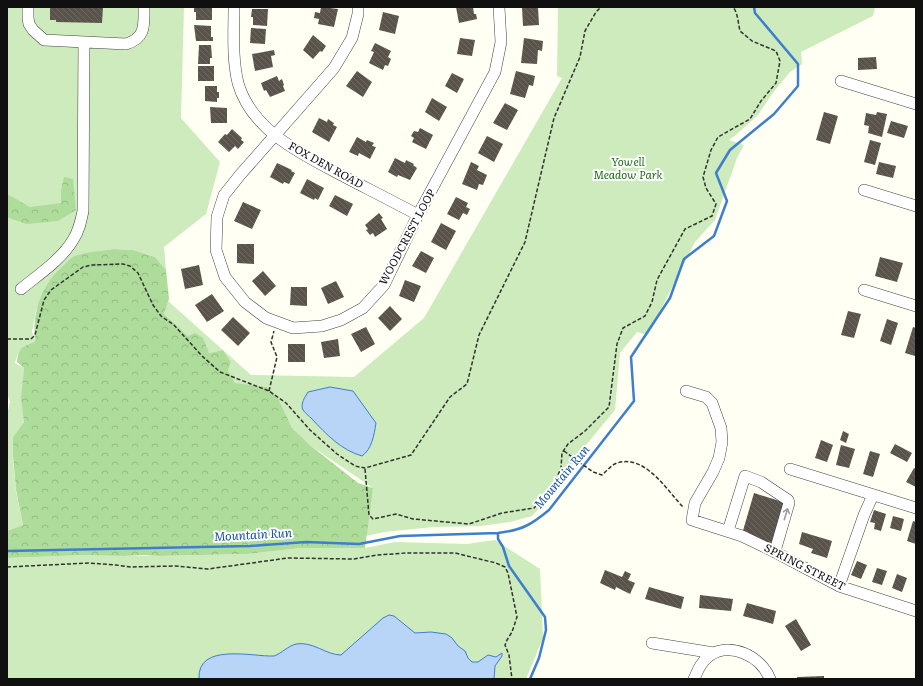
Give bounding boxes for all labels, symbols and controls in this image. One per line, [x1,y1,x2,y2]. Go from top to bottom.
street label: FOX DEN ROAD [286,137,367,191]
park label: Yowell Meadow Park [594,153,662,182]
street label: WOODCREST LOOP [374,185,438,287]
water label: Mountain Run [529,441,593,512]
one-way arrow [783,508,790,521]
water label: Mountain Run [214,523,292,545]
street label: SPRING STREET [762,539,849,594]

